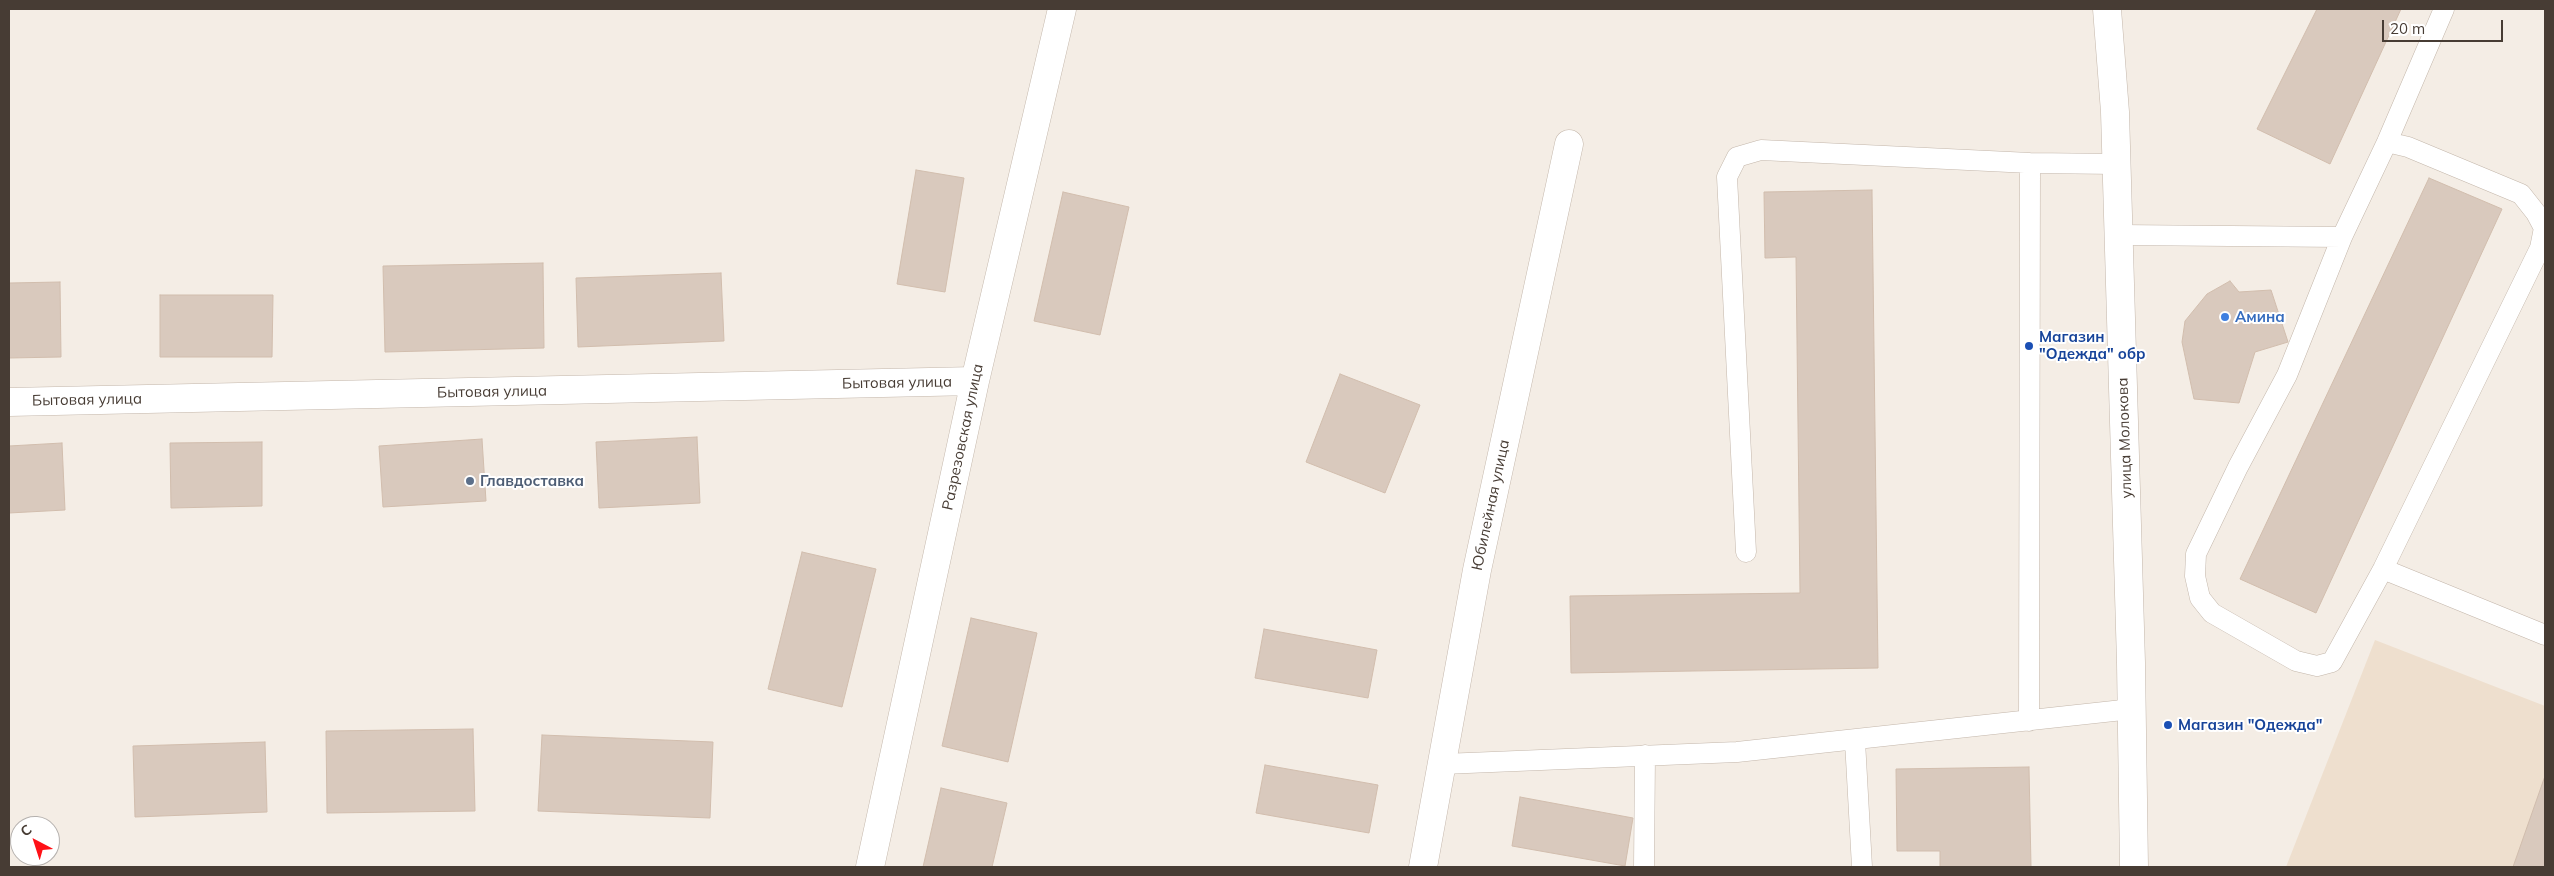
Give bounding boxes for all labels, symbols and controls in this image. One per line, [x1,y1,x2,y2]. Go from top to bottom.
scale bar [2384,10,2505,42]
text: 20 m [2390,19,2425,38]
place label: Амина [2235,308,2285,326]
marker: Амина [2219,311,2231,323]
place label: Магазин "Одежда" обр [2039,328,2146,363]
marker: Магазин "Одежда" обр [2023,340,2035,352]
street label: Разрезовская улица [939,362,987,512]
street label: Бытовая улица [842,373,952,393]
street label: улица Молокова [2114,377,2136,499]
street label: Бытовая улица [437,382,547,402]
street label: Бытовая улица [32,390,142,410]
street label: Юбилейная улица [1468,438,1514,572]
place label: Главдоставка [480,472,584,490]
marker: Главдоставка [464,475,476,487]
place label: Магазин "Одежда" [2178,716,2322,734]
marker: Магазин "Одежда" [2162,719,2174,731]
north arrow [10,816,60,866]
text: С [17,820,35,840]

